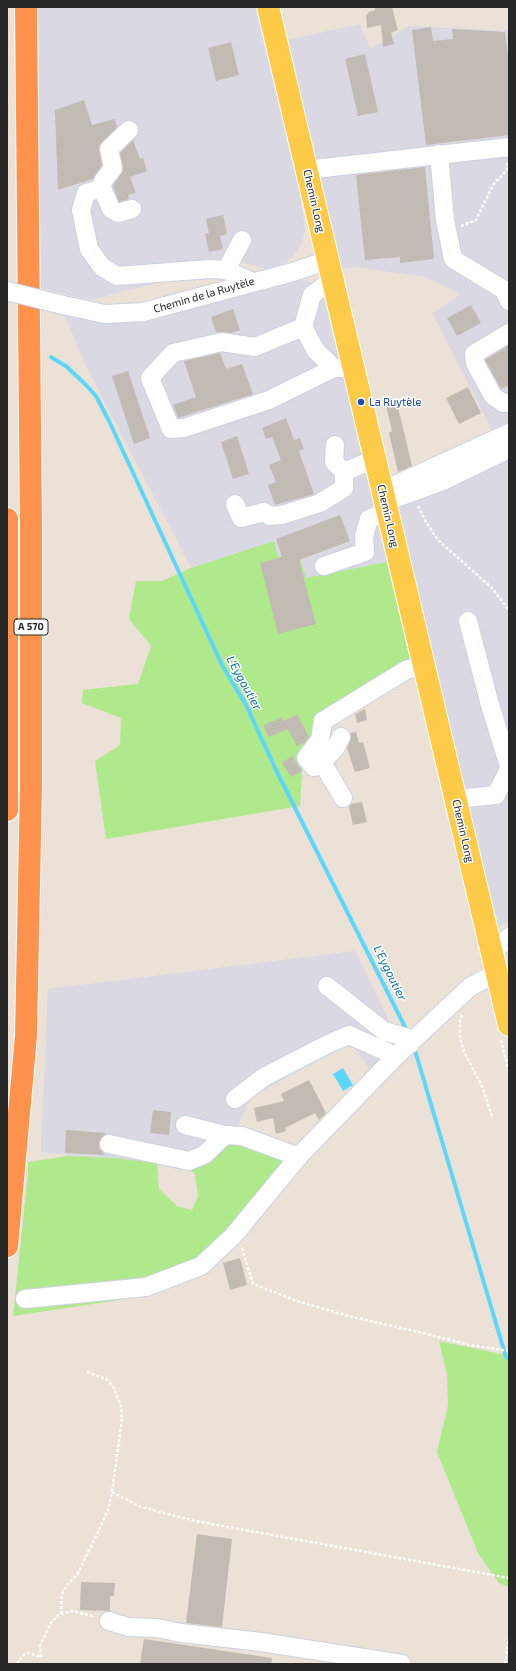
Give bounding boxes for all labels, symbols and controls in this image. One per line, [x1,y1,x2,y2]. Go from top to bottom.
street label: Chemin Long [300,168,328,234]
street label: Chemin de la Ruytèle [152,274,256,316]
place label: La Ruytèle [369,395,421,409]
marker: La Ruytèle [356,397,366,407]
street label: Chemin Long [374,483,402,549]
road number: A 570 [14,619,48,635]
water label: L'Eygoutier [223,653,265,713]
street label: Chemin Long [449,798,477,864]
water label: L'Eygoutier [370,943,410,1003]

